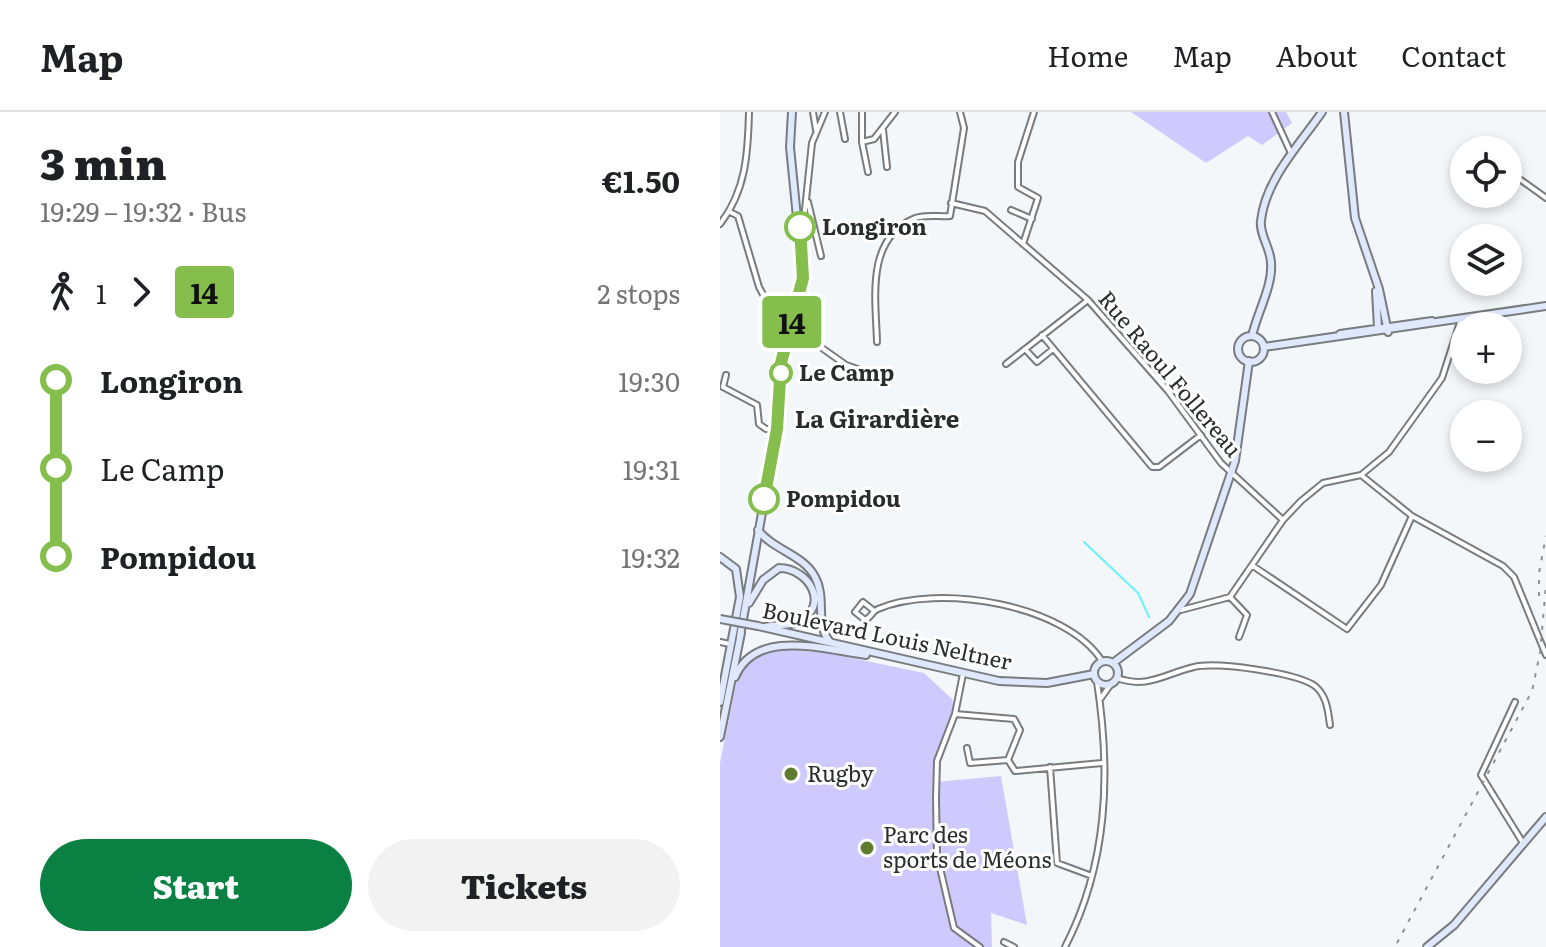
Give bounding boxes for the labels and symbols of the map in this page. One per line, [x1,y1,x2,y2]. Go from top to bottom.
place label: Longiron [822,209,927,242]
marker: Longiron [785,212,815,242]
street label: Rue Raoul Follereau [1092,283,1251,463]
line badge: 14 [756,296,828,348]
place label: Le Camp [799,355,894,388]
marker: Le Camp [770,362,792,384]
district label: La Girardière [795,400,959,435]
place label: Pompidou [786,481,901,514]
marker: Pompidou [749,484,779,514]
street label: Boulevard Louis Neltner [760,592,1016,677]
place label: Rugby [807,756,874,789]
marker: Rugby [782,765,800,783]
place label: Parc des sports de Méons [883,817,1051,875]
marker: Parc des sports de Méons [858,839,876,857]

